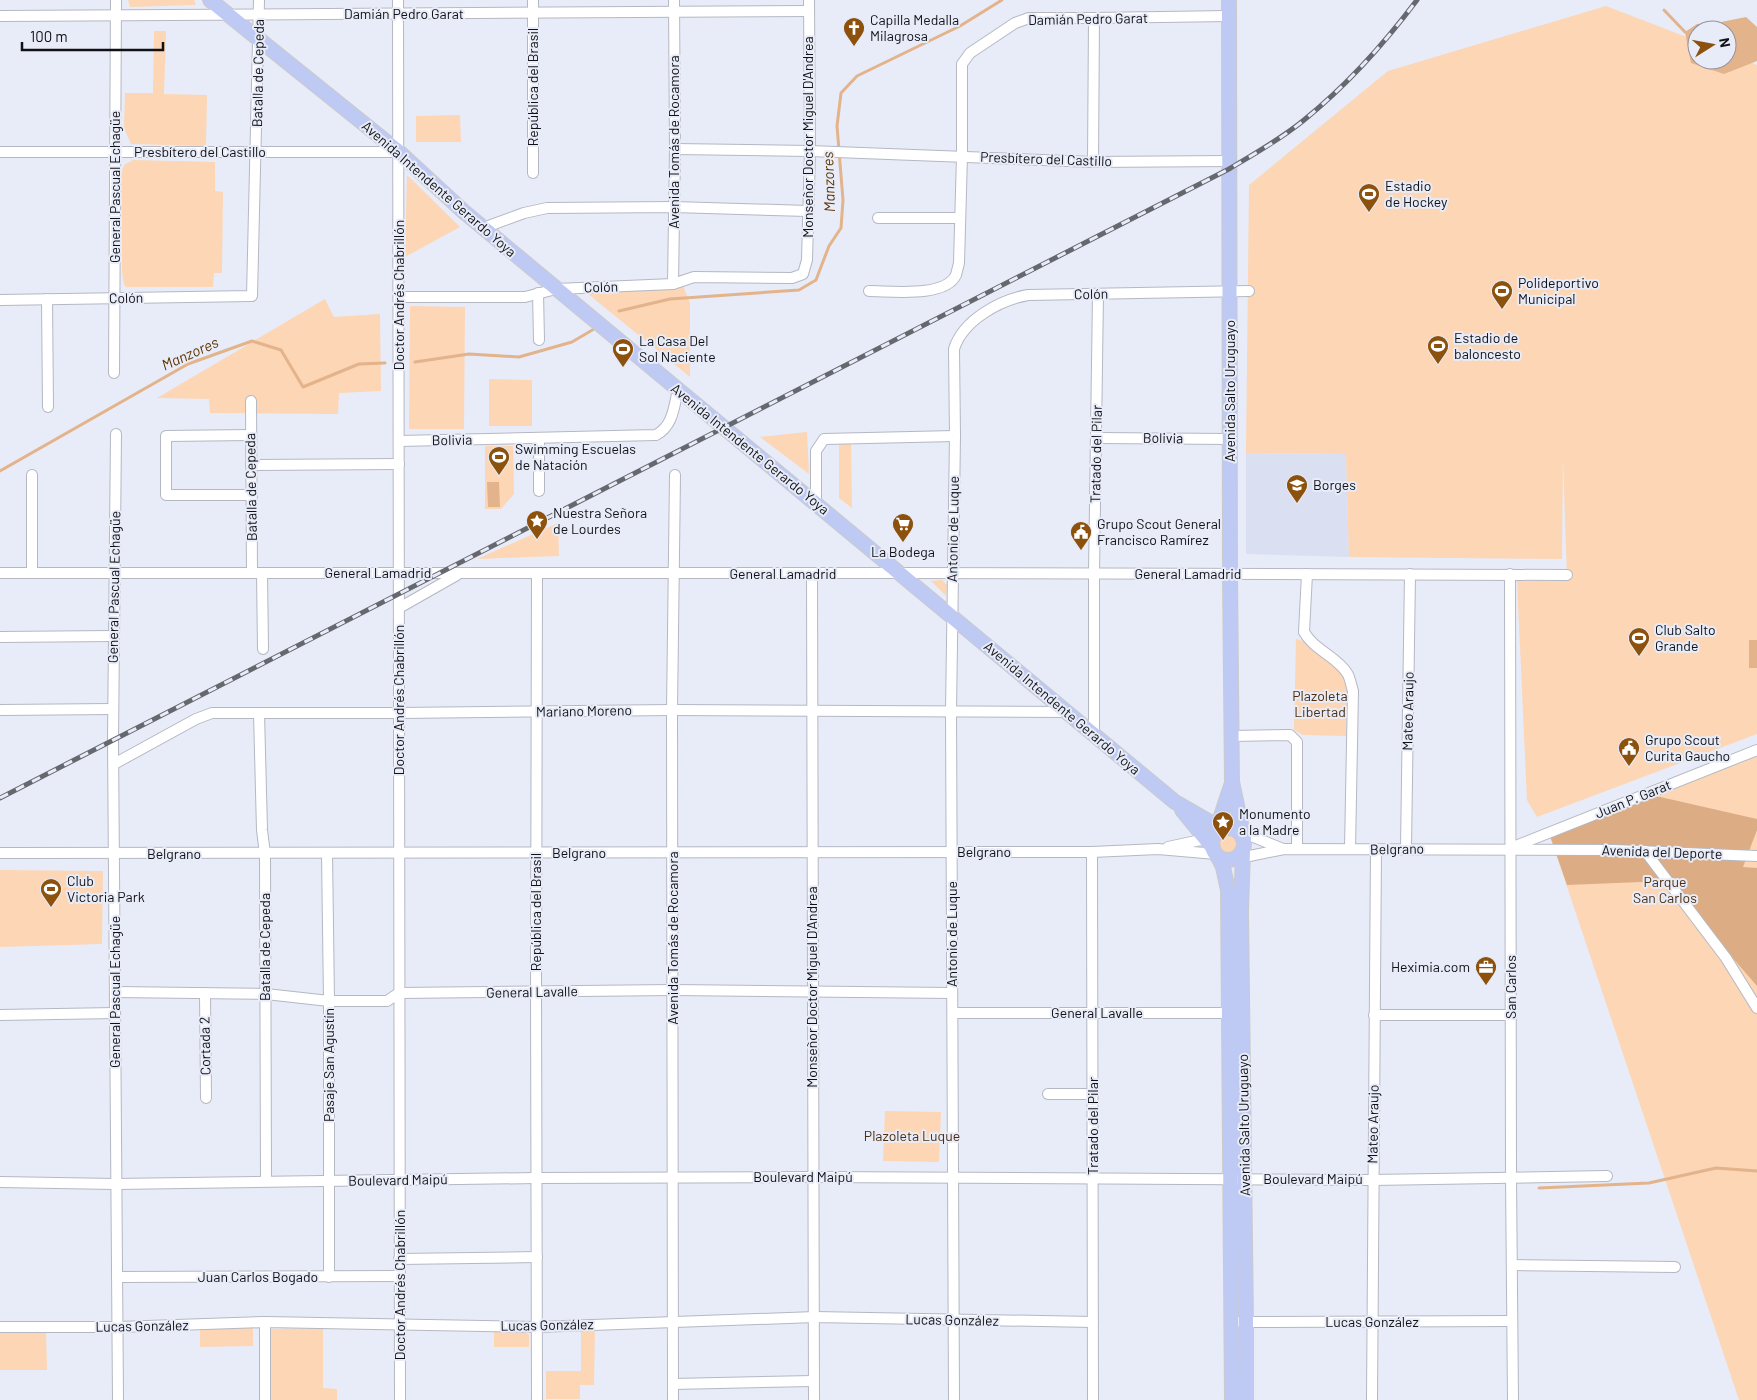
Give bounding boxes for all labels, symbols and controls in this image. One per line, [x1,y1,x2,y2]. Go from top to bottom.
street label: Damián Pedro Garat [344,5,464,22]
street label: Damián Pedro Garat [1028,9,1148,28]
place label: Capilla Medalla Milagrosa [870,11,959,44]
church icon: Capilla Medalla Milagrosa [842,16,866,47]
street label: Batalla de Cepeda [248,19,267,127]
scale bar [22,20,164,52]
north arrow [1687,20,1737,70]
text: 100 m [30,27,68,45]
street label: República del Brasil [524,28,541,146]
street label: Monseñor Doctor Miguel D'Andrea [799,36,816,238]
text: N [1716,36,1734,49]
street label: Avenida Tomás de Rocamora [665,55,682,229]
street label: General Pascual Echagüe [106,111,123,263]
street label: Avenida Intendente Gerardo Yoya [359,117,520,260]
street label: Presbítero del Castillo [134,143,266,160]
street label: Presbítero del Castillo [980,148,1112,169]
water label: Manzores [818,152,838,213]
place label: Estadio de Hockey [1385,177,1448,210]
sports icon: Estadio de Hockey [1357,182,1381,213]
street label: Doctor Andrés Chabrillón [390,220,407,370]
place label: Polideportivo Municipal [1518,274,1599,307]
street label: Colón [584,277,618,296]
sports icon: Polideportivo Municipal [1490,279,1514,310]
street label: Colón [1074,285,1108,302]
street label: Colón [109,289,143,306]
street label: Avenida Salto Uruguayo [1221,320,1238,462]
place label: Estadio de baloncesto [1454,329,1521,362]
place label: La Casa Del Sol Naciente [639,332,716,365]
water label: Manzores [158,333,221,374]
sports icon: Estadio de baloncesto [1426,334,1450,365]
sports icon: La Casa Del Sol Naciente [611,337,635,368]
street label: Avenida Intendente Gerardo Yoya [668,379,833,518]
street label: Tratado del Pilar [1086,405,1105,503]
street label: Bolivia [1143,429,1183,446]
street label: Bolivia [432,431,472,448]
street label: Batalla de Cepeda [241,433,260,541]
place label: Swimming Escuelas de Natación [515,440,636,473]
sports icon: Swimming Escuelas de Natación [487,445,511,476]
school or university icon: Borges [1285,473,1309,504]
street label: Antonio de Luque [943,476,962,582]
place label: Borges [1313,476,1356,493]
place label: Nuestra Señora de Lourdes [553,504,647,537]
place icon: Nuestra Señora de Lourdes [525,509,549,540]
street label: General Pascual Echagüe [104,511,123,663]
supermarket icon: La Bodega [891,512,915,543]
place label: Grupo Scout General Francisco Ramírez [1097,515,1221,548]
public building icon: Grupo Scout General Francisco Ramírez [1069,520,1093,551]
place label: La Bodega [871,543,935,560]
street label: General Lamadrid [325,564,431,581]
street label: General Lamadrid [730,565,836,582]
street label: General Lamadrid [1135,565,1241,582]
place label: Club Salto Grande [1655,621,1716,654]
street label: Doctor Andrés Chabrillón [390,625,407,775]
sports icon: Club Salto Grande [1627,626,1651,657]
street label: Avenida Intendente Gerardo Yoya [981,637,1144,778]
street label: Mateo Araujo [1398,671,1417,751]
park label: Plazoleta Libertad [1292,687,1348,720]
street label: Mariano Moreno [536,701,632,720]
place label: Grupo Scout Curita Gaucho [1645,731,1730,764]
public building icon: Grupo Scout Curita Gaucho [1617,736,1641,767]
street label: Juan P. Garat [1592,776,1673,821]
place label: Monumento a la Madre [1239,805,1311,838]
place icon: Monumento a la Madre [1211,810,1235,841]
street label: Belgrano [1370,840,1424,857]
street label: Avenida del Deporte [1601,841,1723,862]
street label: Belgrano [957,843,1011,860]
street label: Belgrano [552,844,606,861]
street label: Belgrano [147,845,201,862]
street label: Avenida Tomás de Rocamora [664,851,681,1025]
street label: República del Brasil [527,853,544,971]
place label: Club Victoria Park [67,872,145,905]
park label: Parque San Carlos [1633,873,1697,906]
sports icon: Club Victoria Park [39,877,63,908]
street label: Antonio de Luque [943,881,960,987]
street label: Monseñor Doctor Miguel D'Andrea [803,886,820,1088]
street label: Batalla de Cepeda [256,893,273,1001]
street label: General Pascual Echagüe [106,916,123,1068]
office icon: Heximia.com [1474,955,1498,986]
street label: San Carlos [1502,955,1519,1019]
place label: Heximia.com [1391,958,1470,975]
street label: General Lavalle [486,982,578,1001]
street label: General Lavalle [1051,1004,1143,1021]
street label: Pasaje San Agustín [320,1008,337,1122]
street label: Cortada 2 [195,1016,214,1076]
street label: Avenida Salto Uruguayo [1234,1054,1253,1196]
street label: Tratado del Pilar [1084,1077,1101,1175]
street label: Mateo Araujo [1363,1084,1382,1164]
park label: Plazoleta Luque [864,1127,960,1144]
street label: Boulevard Maipú [753,1168,853,1185]
street label: Boulevard Maipú [348,1170,448,1189]
street label: Boulevard Maipú [1263,1170,1363,1187]
street label: Doctor Andrés Chabrillón [391,1210,408,1360]
street label: Juan Carlos Bogado [198,1268,318,1285]
street label: Lucas González [905,1310,999,1329]
street label: Lucas González [1325,1313,1419,1330]
street label: Lucas González [500,1315,594,1334]
street label: Lucas González [95,1316,189,1335]

